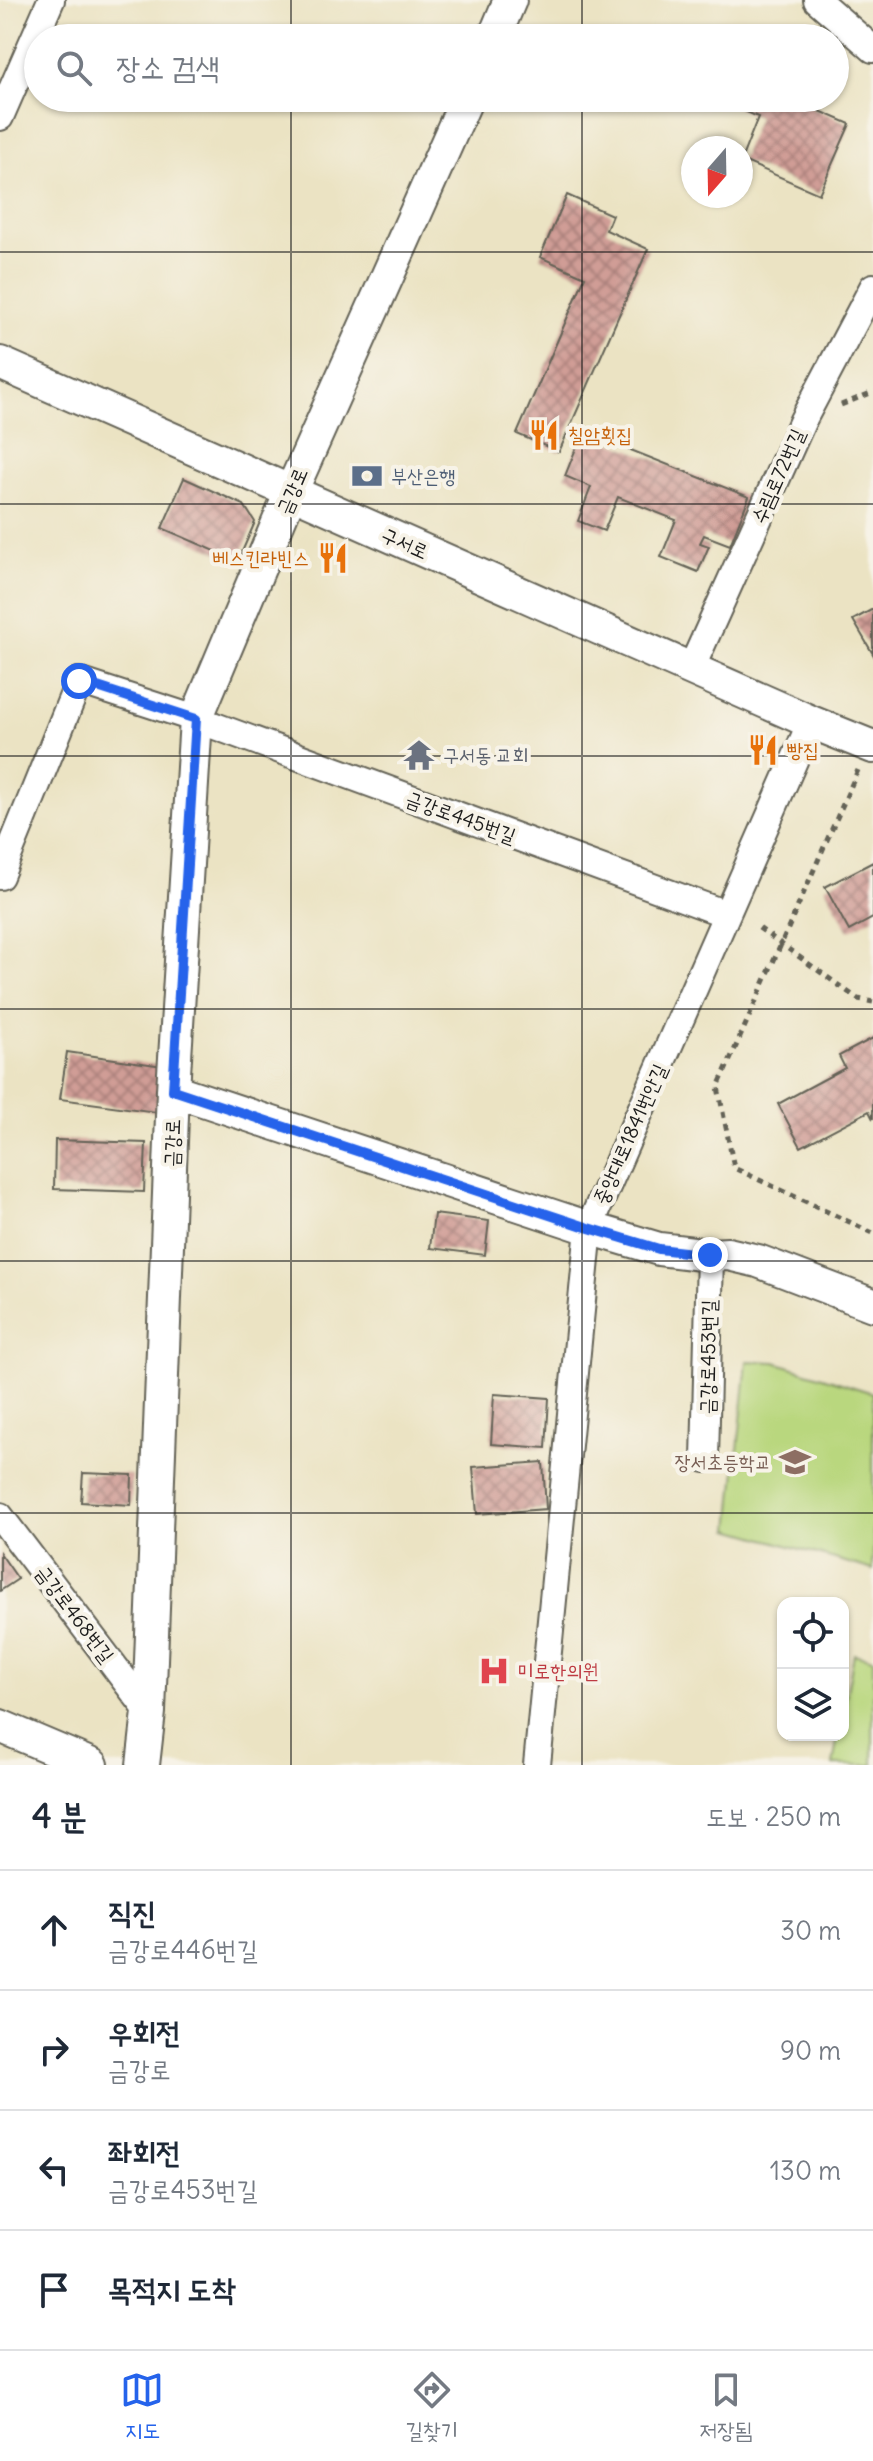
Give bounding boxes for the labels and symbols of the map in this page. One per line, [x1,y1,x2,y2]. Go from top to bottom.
north arrow [681,136,753,208]
restaurant icon: 칠암횟집 [527,418,561,452]
place label: 칠암횟집 [568,422,632,447]
street label: 수림로72번길 [746,424,810,527]
bank icon: 부산은행 [350,459,384,493]
place label: 부산은행 [391,463,455,488]
street label: 금강로 [271,464,312,518]
street label: 구서로 [378,521,432,564]
restaurant icon: 베스킨라빈스 [316,541,350,575]
place label: 베스킨라빈스 [212,545,309,570]
route start [61,663,97,699]
restaurant icon: 빵집 [746,733,780,767]
place label: 빵집 [787,737,819,762]
temple icon: 구서동 교회 [402,738,436,772]
place label: 구서동 교회 [443,742,528,767]
street label: 금강로445번길 [403,785,520,848]
street label: 중앙대로1841번안길 [587,1060,672,1208]
street label: 금강로 [158,1118,185,1168]
route end [692,1237,728,1273]
street label: 금강로453번길 [694,1299,721,1415]
school or university icon: 장서초등학교 [778,1445,812,1479]
place label: 장서초등학교 [674,1449,771,1474]
street label: 금강로468번길 [31,1560,120,1667]
hospital icon: 미로한의원 [477,1654,511,1688]
place label: 미로한의원 [518,1658,598,1683]

